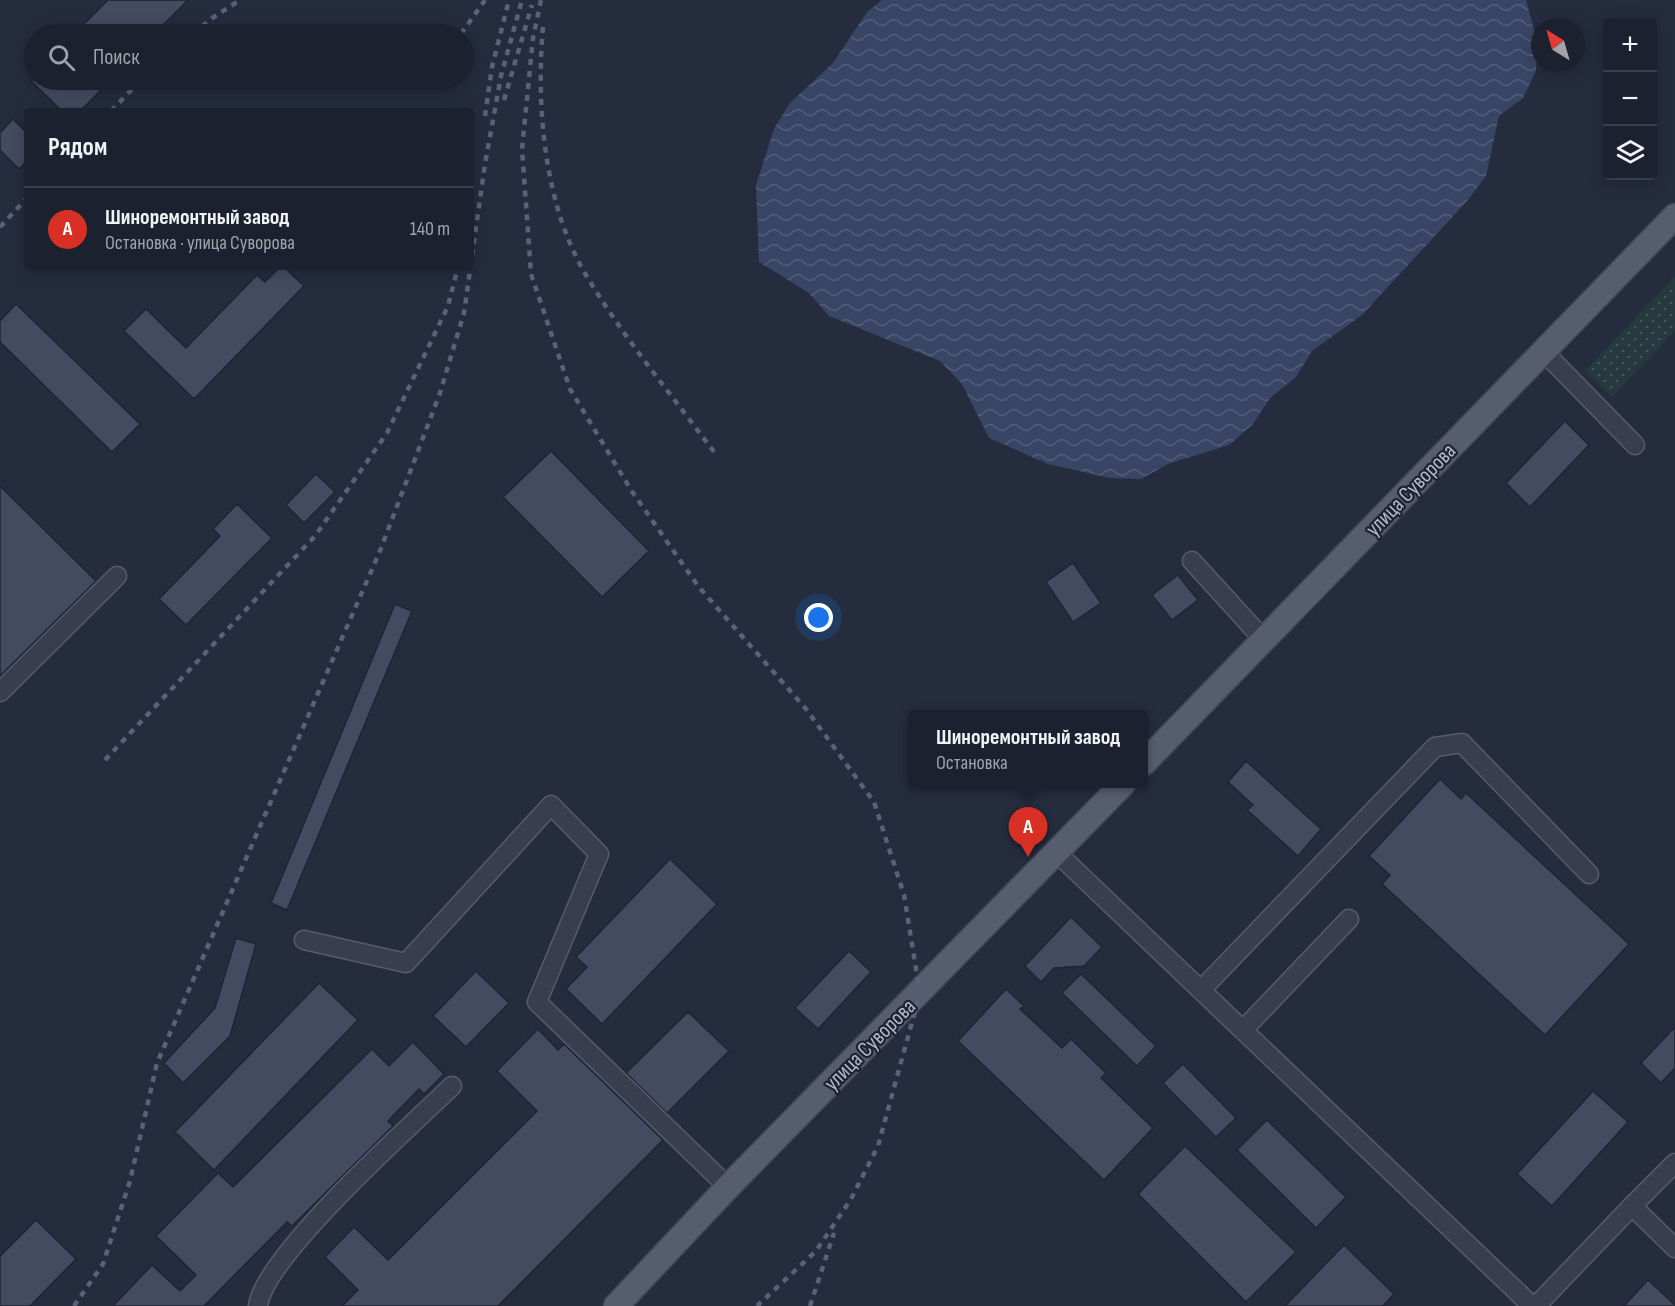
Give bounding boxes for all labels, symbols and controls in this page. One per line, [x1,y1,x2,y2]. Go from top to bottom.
north arrow [1531,18,1585,72]
map controls [1603,18,1657,180]
button: + [1603,18,1657,72]
search box [24,24,474,90]
icon: search [45,41,78,74]
text: Поиск [93,44,139,71]
button: − [1603,72,1657,126]
button: layers [1603,126,1657,180]
text: Рядом [48,132,107,163]
text: Шиноремонтный завод [105,204,289,231]
text: A [63,217,72,241]
text: 140 m [410,217,450,241]
text: Остановка · улица Суворова [105,231,295,255]
street label: улица Суворова [1360,438,1462,542]
your location [804,603,833,632]
popup [908,710,1148,788]
text: Шиноремонтный завод [936,724,1120,751]
text: Остановка [936,751,1008,775]
pin: A [1008,808,1048,857]
street label: улица Суворова [819,994,922,1097]

